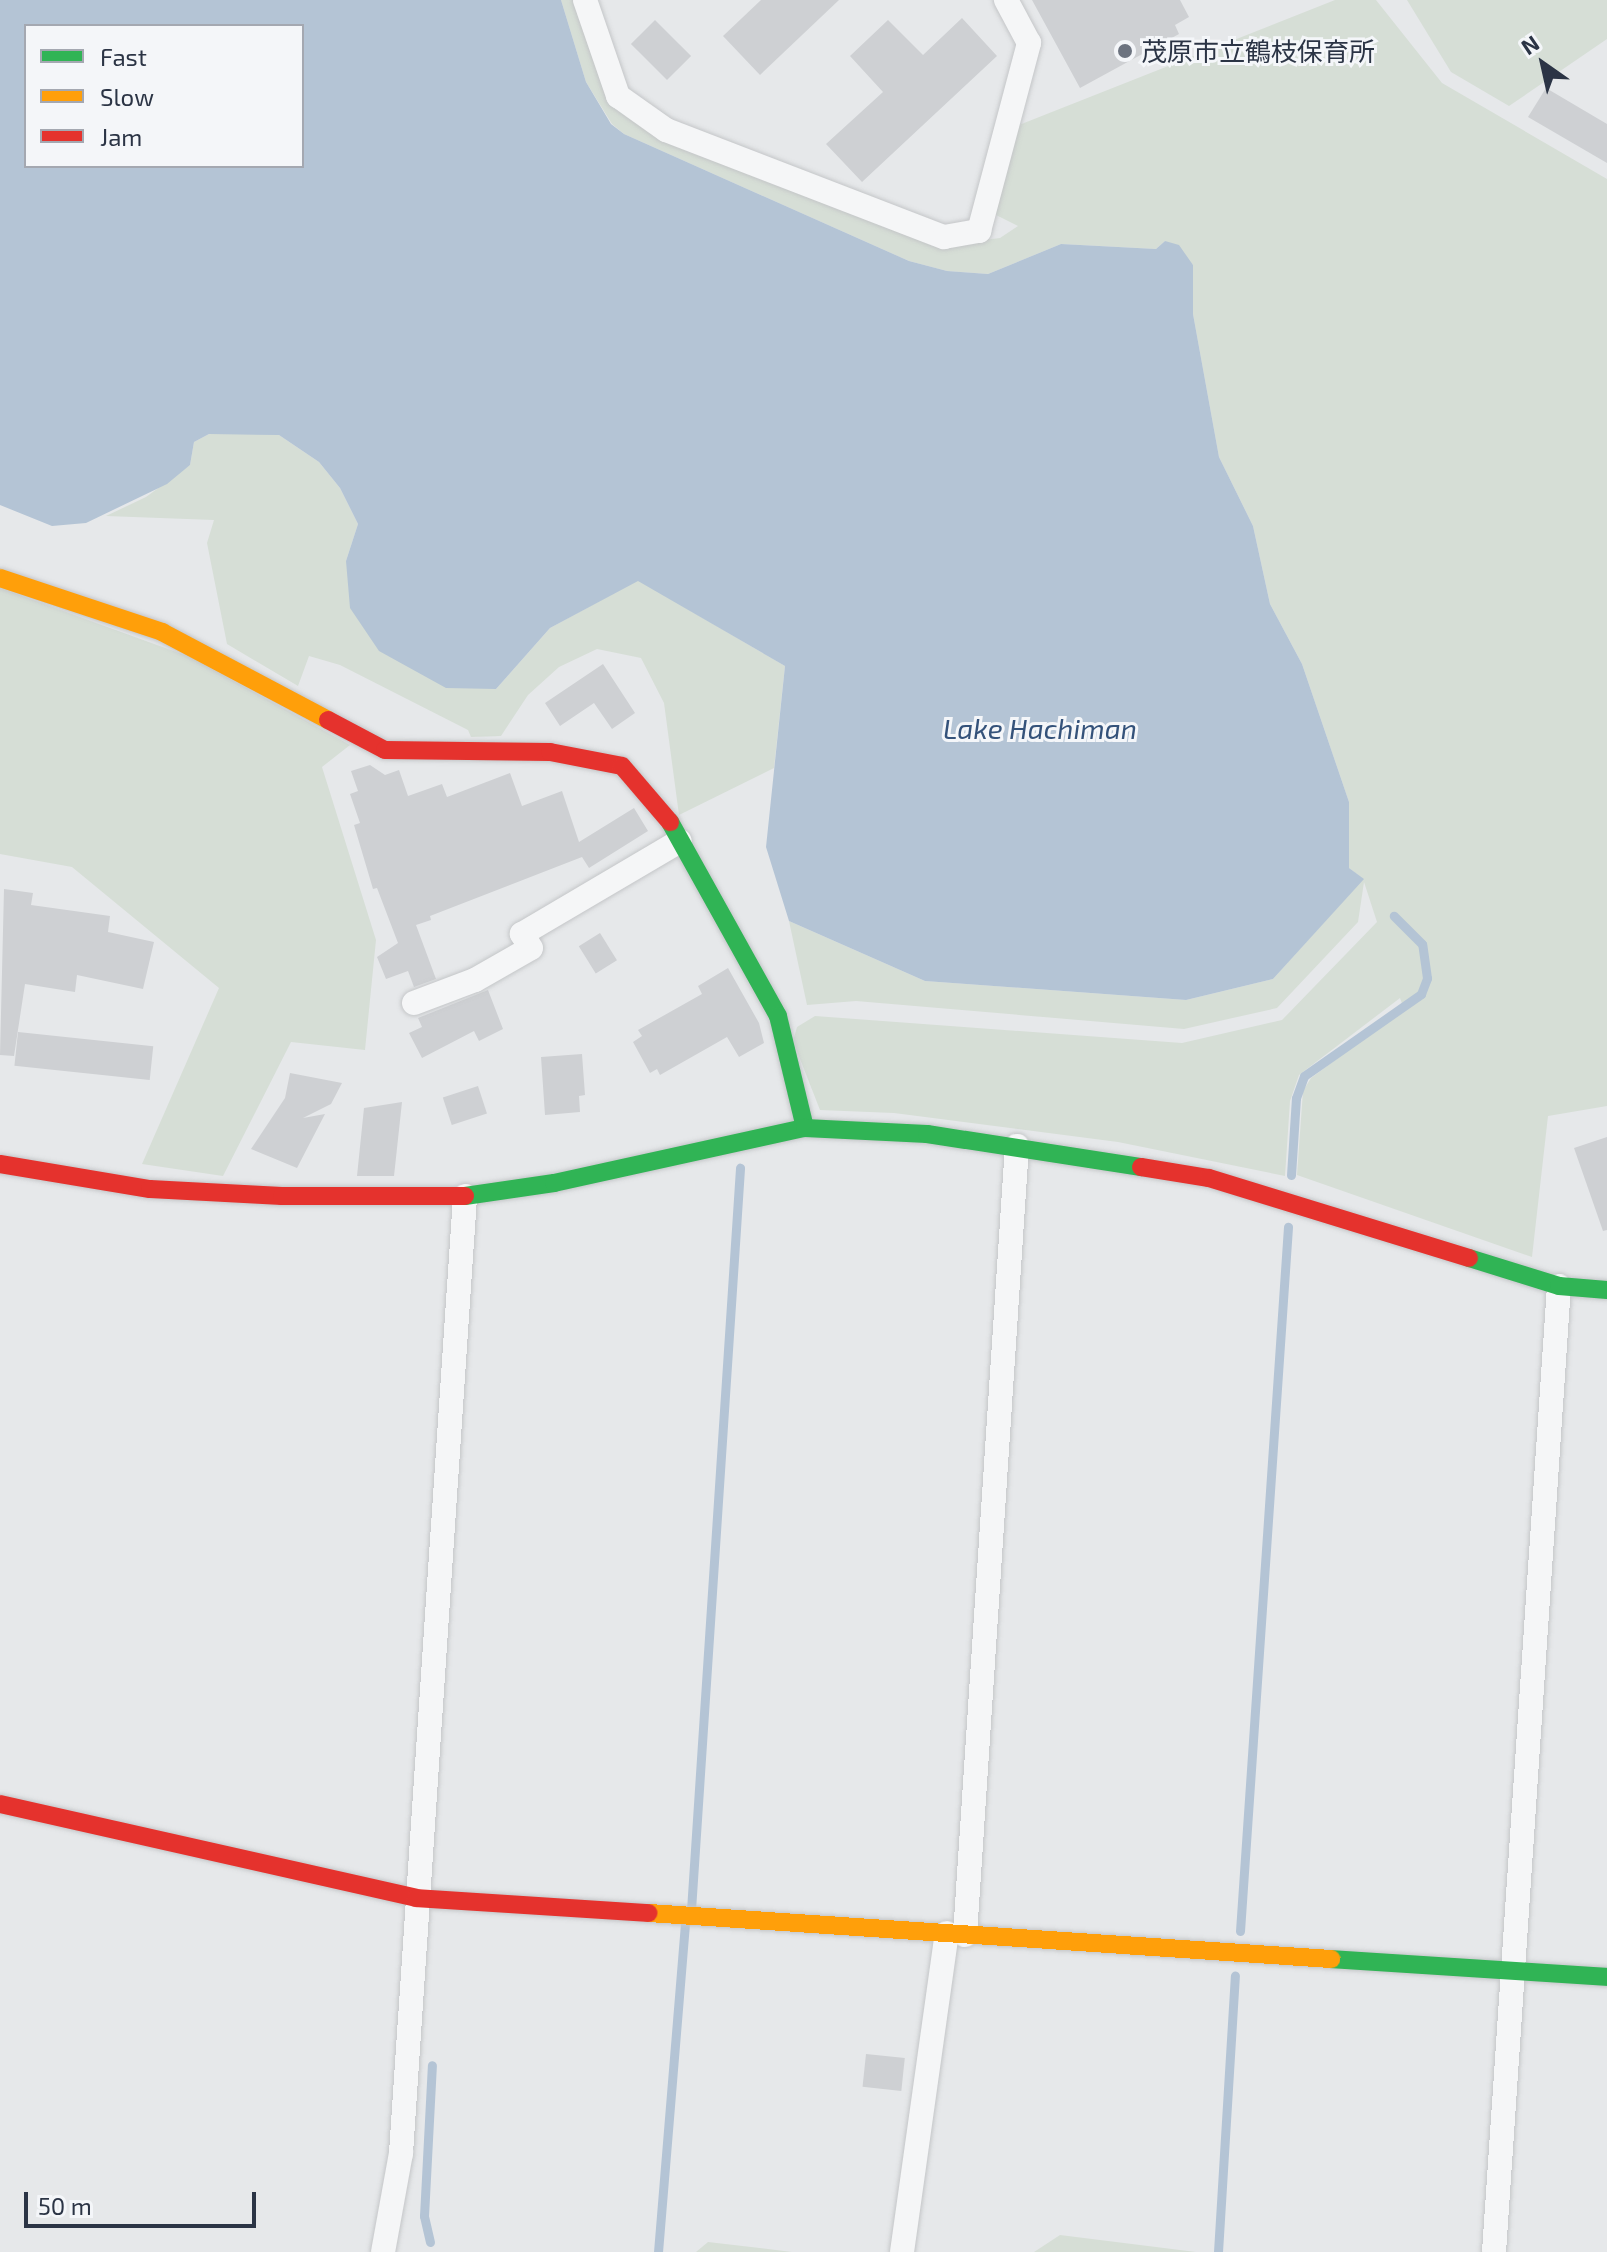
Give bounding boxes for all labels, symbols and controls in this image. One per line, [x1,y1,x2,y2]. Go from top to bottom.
legend [24,24,304,168]
north arrow [1503,24,1583,104]
text: N [1516,29,1543,59]
place label: 茂原市立鶴枝保育所 [1141,35,1375,67]
text: Fast [100,42,147,71]
marker: 茂原市立鶴枝保育所 [1116,42,1134,60]
text: Slow [100,82,154,111]
text: Jam [100,122,142,151]
water label: Lake Hachiman [943,711,1137,745]
scale bar [28,2176,260,2226]
text: 50 m [38,2191,92,2220]

